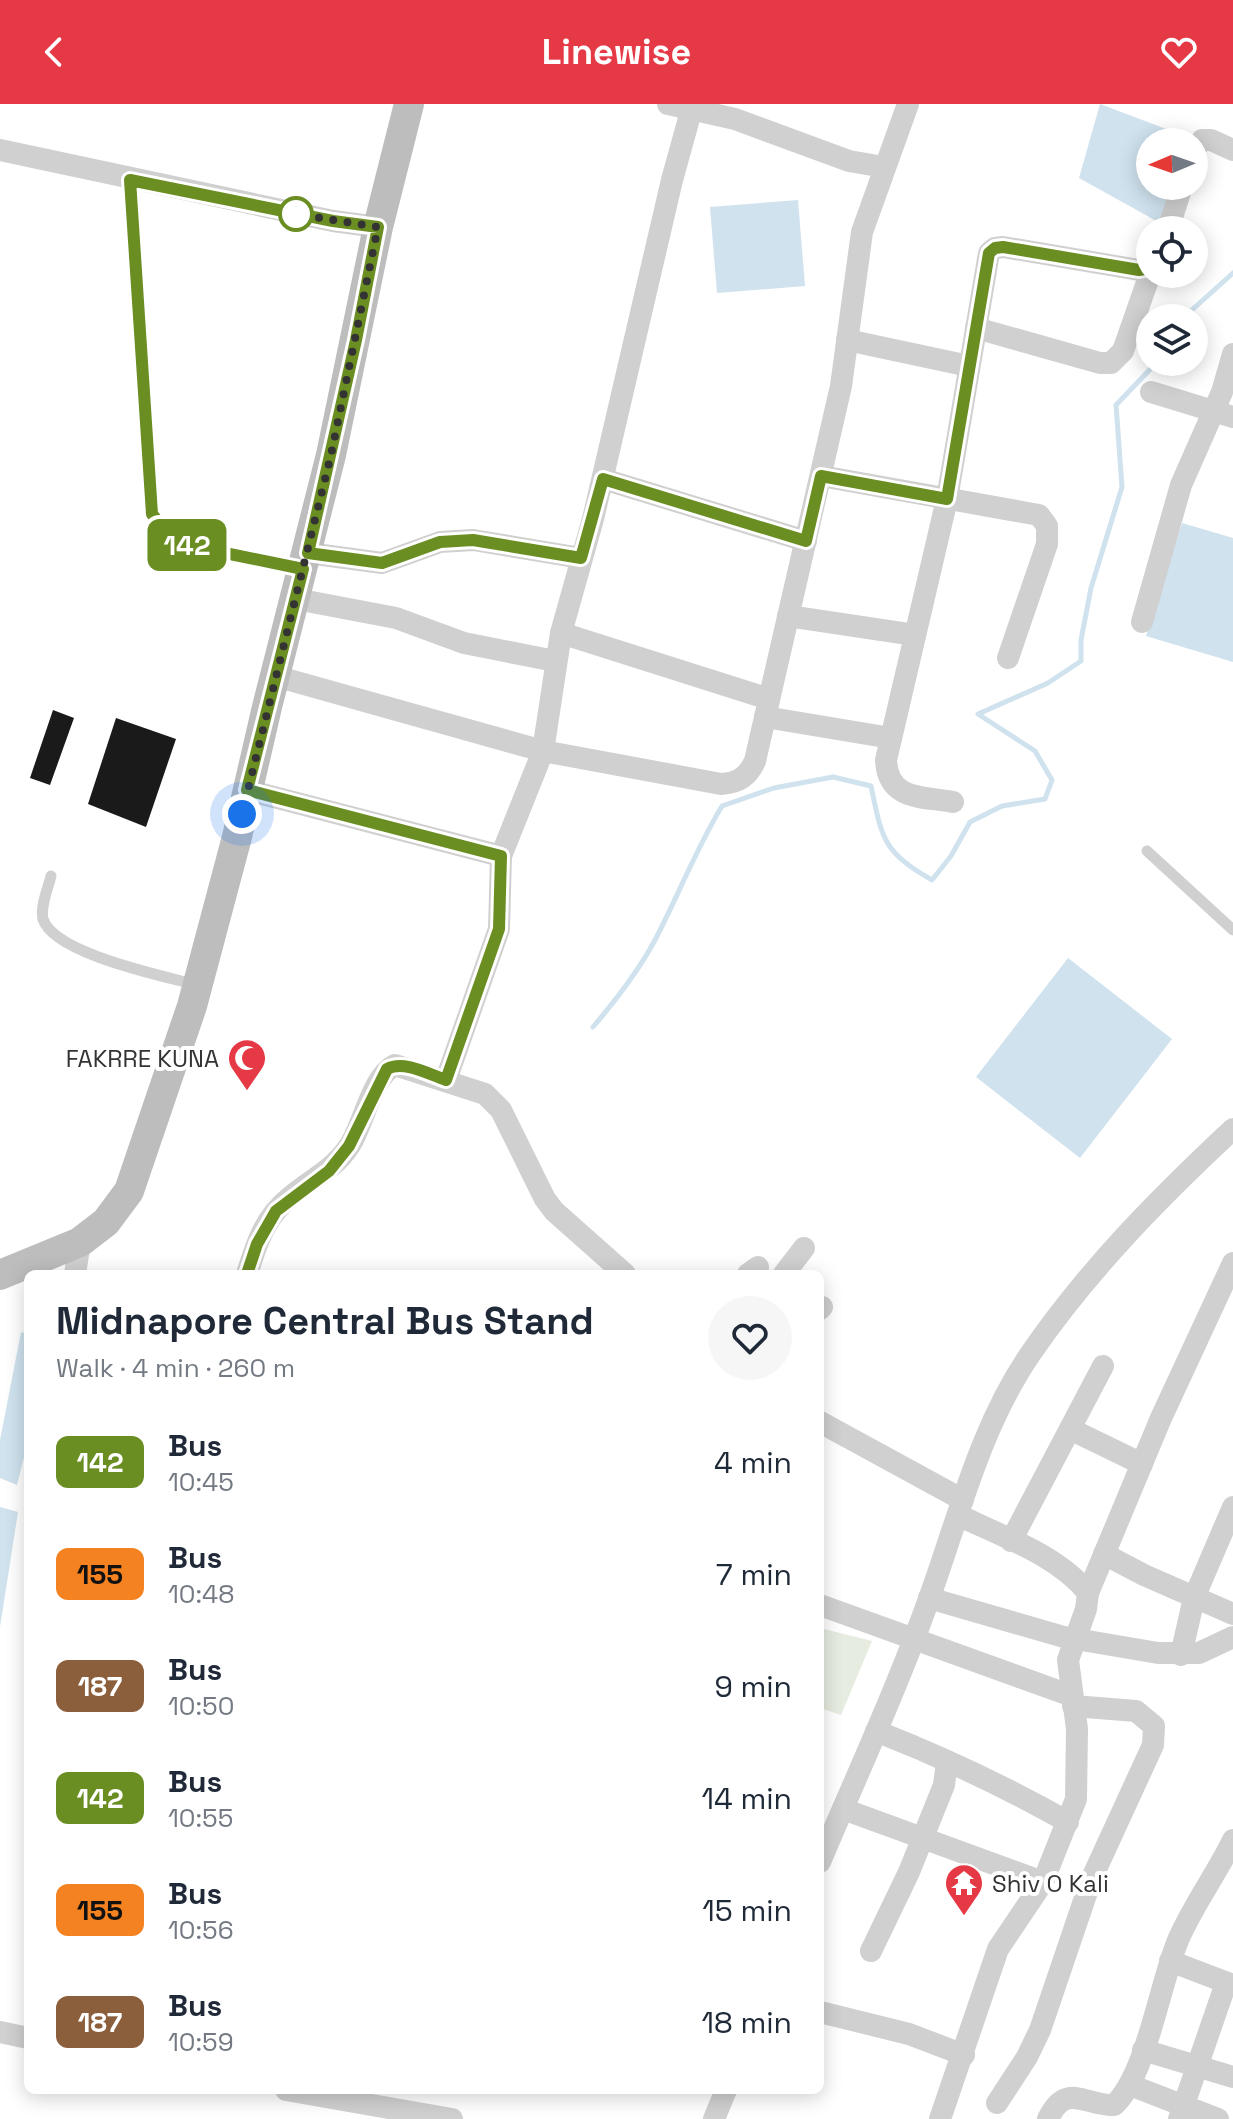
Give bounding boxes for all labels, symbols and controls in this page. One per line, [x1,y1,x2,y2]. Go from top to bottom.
text: Linewise [542,29,691,75]
icon: back [32,30,76,74]
icon: heart [1157,30,1201,74]
north arrow [1136,128,1208,200]
map controls [1136,128,1208,376]
unlabelled marker [279,197,313,231]
button: locate [1136,216,1208,288]
button: layers [1136,304,1208,376]
line badge: 142 [141,519,233,571]
text: 142 [163,527,211,563]
your location [222,794,262,834]
mosque icon: FAKRRE KUNA [226,1037,268,1092]
place label: FAKRRE KUNA [66,1043,219,1074]
button: heart [708,1296,792,1380]
text: Midnapore Central Bus Stand [56,1297,594,1345]
text: Walk · 4 min · 260 m [56,1351,295,1385]
text: Bus [168,1426,222,1465]
text: 4 min [714,1443,792,1482]
text: 142 [76,1444,124,1480]
text: 10:45 [168,1465,234,1499]
text: Bus [168,1538,222,1577]
text: 7 min [716,1555,792,1594]
text: 155 [77,1556,123,1592]
text: 10:48 [168,1577,235,1611]
text: Bus [168,1650,222,1689]
text: 9 min [714,1667,792,1706]
text: 187 [78,1668,122,1704]
text: 10:50 [168,1689,234,1723]
text: Bus [168,1762,222,1801]
text: 14 min [701,1779,792,1818]
text: 142 [76,1780,124,1816]
text: 10:55 [168,1801,233,1835]
temple icon: Shiv O Kali [943,1862,985,1917]
place label: Shiv O Kali [992,1868,1109,1899]
text: Bus [168,1874,222,1913]
text: 15 min [702,1891,792,1930]
text: 155 [77,1892,123,1928]
text: 10:56 [168,1913,234,1947]
text: Bus [168,1986,222,2025]
text: 18 min [702,2003,792,2042]
text: 187 [78,2004,122,2040]
text: 10:59 [168,2025,234,2059]

